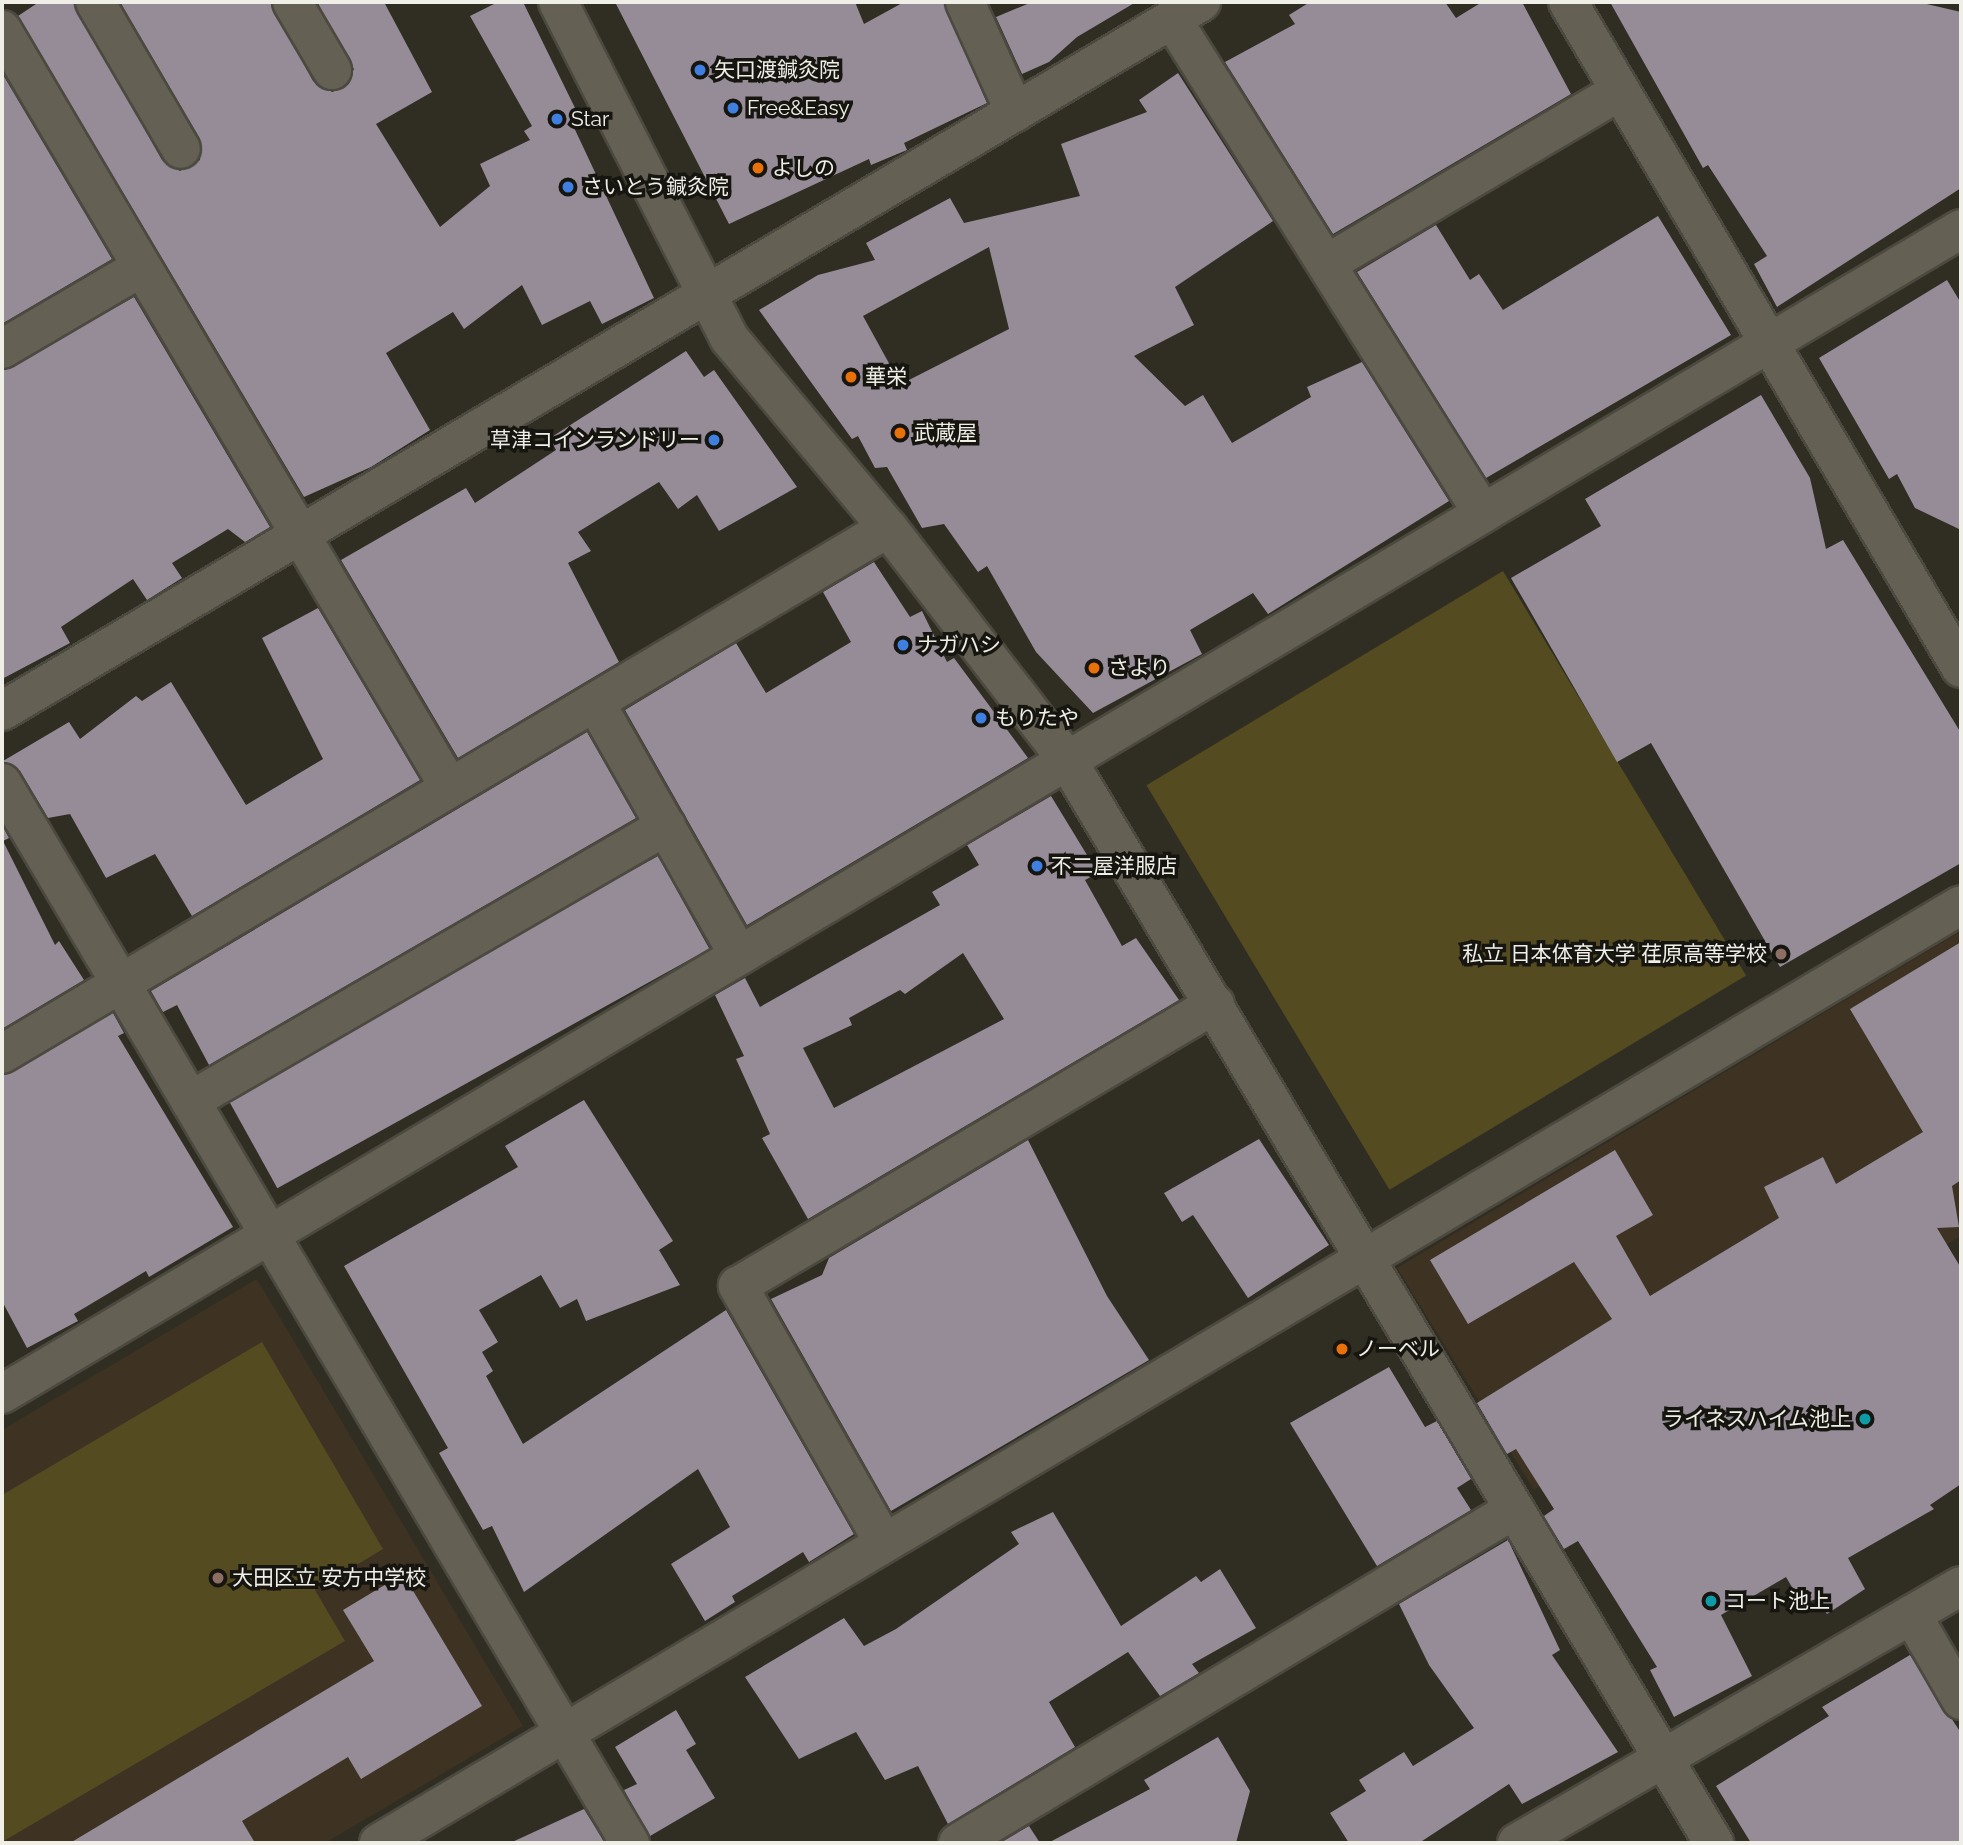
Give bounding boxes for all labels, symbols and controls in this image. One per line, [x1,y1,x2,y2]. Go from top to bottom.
place label: 矢口渡鍼灸院 [714,57,840,83]
marker: 矢口渡鍼灸院 [692,62,708,78]
place label: Free&Easy [747,95,850,121]
marker: Free&Easy [725,100,741,116]
place label: Star [571,106,609,132]
marker: Star [549,111,565,127]
place label: よしの [772,155,835,181]
marker: よしの [750,160,766,176]
place label: さいとう鍼灸院 [582,174,729,200]
marker: さいとう鍼灸院 [560,179,576,195]
place label: 華栄 [865,364,907,390]
marker: 華栄 [843,369,859,385]
place label: 武蔵屋 [914,420,977,446]
marker: 武蔵屋 [892,425,908,441]
place label: 草津コインランドリー [490,427,700,453]
marker: 草津コインランドリー [706,432,722,448]
place label: ナガハシ [917,632,1001,658]
marker: ナガハシ [895,637,911,653]
place label: さより [1108,655,1171,681]
marker: さより [1086,660,1102,676]
place label: もりたや [995,705,1079,731]
marker: もりたや [973,710,989,726]
place label: 不二屋洋服店 [1051,853,1177,879]
marker: 不二屋洋服店 [1029,858,1045,874]
place label: 私立 日本体育大学 荏原高等学校 [1462,941,1767,967]
marker: 私立 日本体育大学 荏原高等学校 [1773,946,1789,962]
place label: ノーベル [1356,1336,1440,1362]
marker: ノーベル [1334,1341,1350,1357]
place label: ライネスハイム池上 [1662,1406,1851,1432]
marker: ライネスハイム池上 [1857,1411,1873,1427]
place label: 大田区立 安方中学校 [232,1565,426,1591]
marker: 大田区立 安方中学校 [210,1570,226,1586]
place label: コート池上 [1725,1588,1830,1614]
marker: コート池上 [1703,1593,1719,1609]

